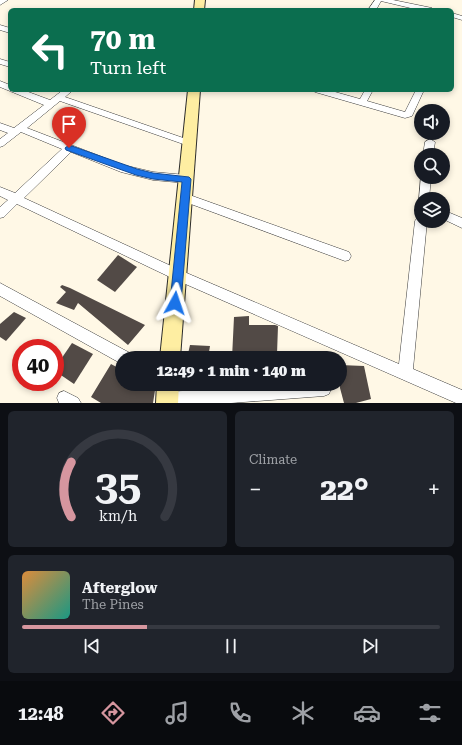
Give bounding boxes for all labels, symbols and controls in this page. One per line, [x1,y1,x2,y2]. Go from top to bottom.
text: 70 m [90,23,155,56]
icon: left [24,24,76,76]
text: Turn left [90,57,166,78]
map controls [414,104,450,228]
button: sound [414,104,450,140]
pin [52,107,86,148]
icon: arrive [58,113,80,135]
button: search [414,148,450,184]
button: layers [414,192,450,228]
position arrow [154,282,196,324]
speed limit sign: 40 [12,339,64,391]
text: 12:49 · 1 min · 140 m [156,362,306,380]
text: Climate [249,452,297,467]
text: 35 [94,461,141,510]
text: 22° [320,472,369,507]
text: − [249,477,261,502]
text: + [428,477,440,502]
text: km/h [98,508,137,524]
text: Afterglow [82,579,157,597]
text: The Pines [82,597,144,612]
icon: previous [81,635,103,657]
icon: pause [220,635,242,657]
icon: next [359,635,381,657]
icon: directions [99,699,127,727]
icon: music [163,699,191,727]
icon: phone [226,699,254,727]
icon: climate [289,699,317,727]
icon: car [353,699,381,727]
icon: filters [416,699,444,727]
text: 12:48 [18,703,64,724]

